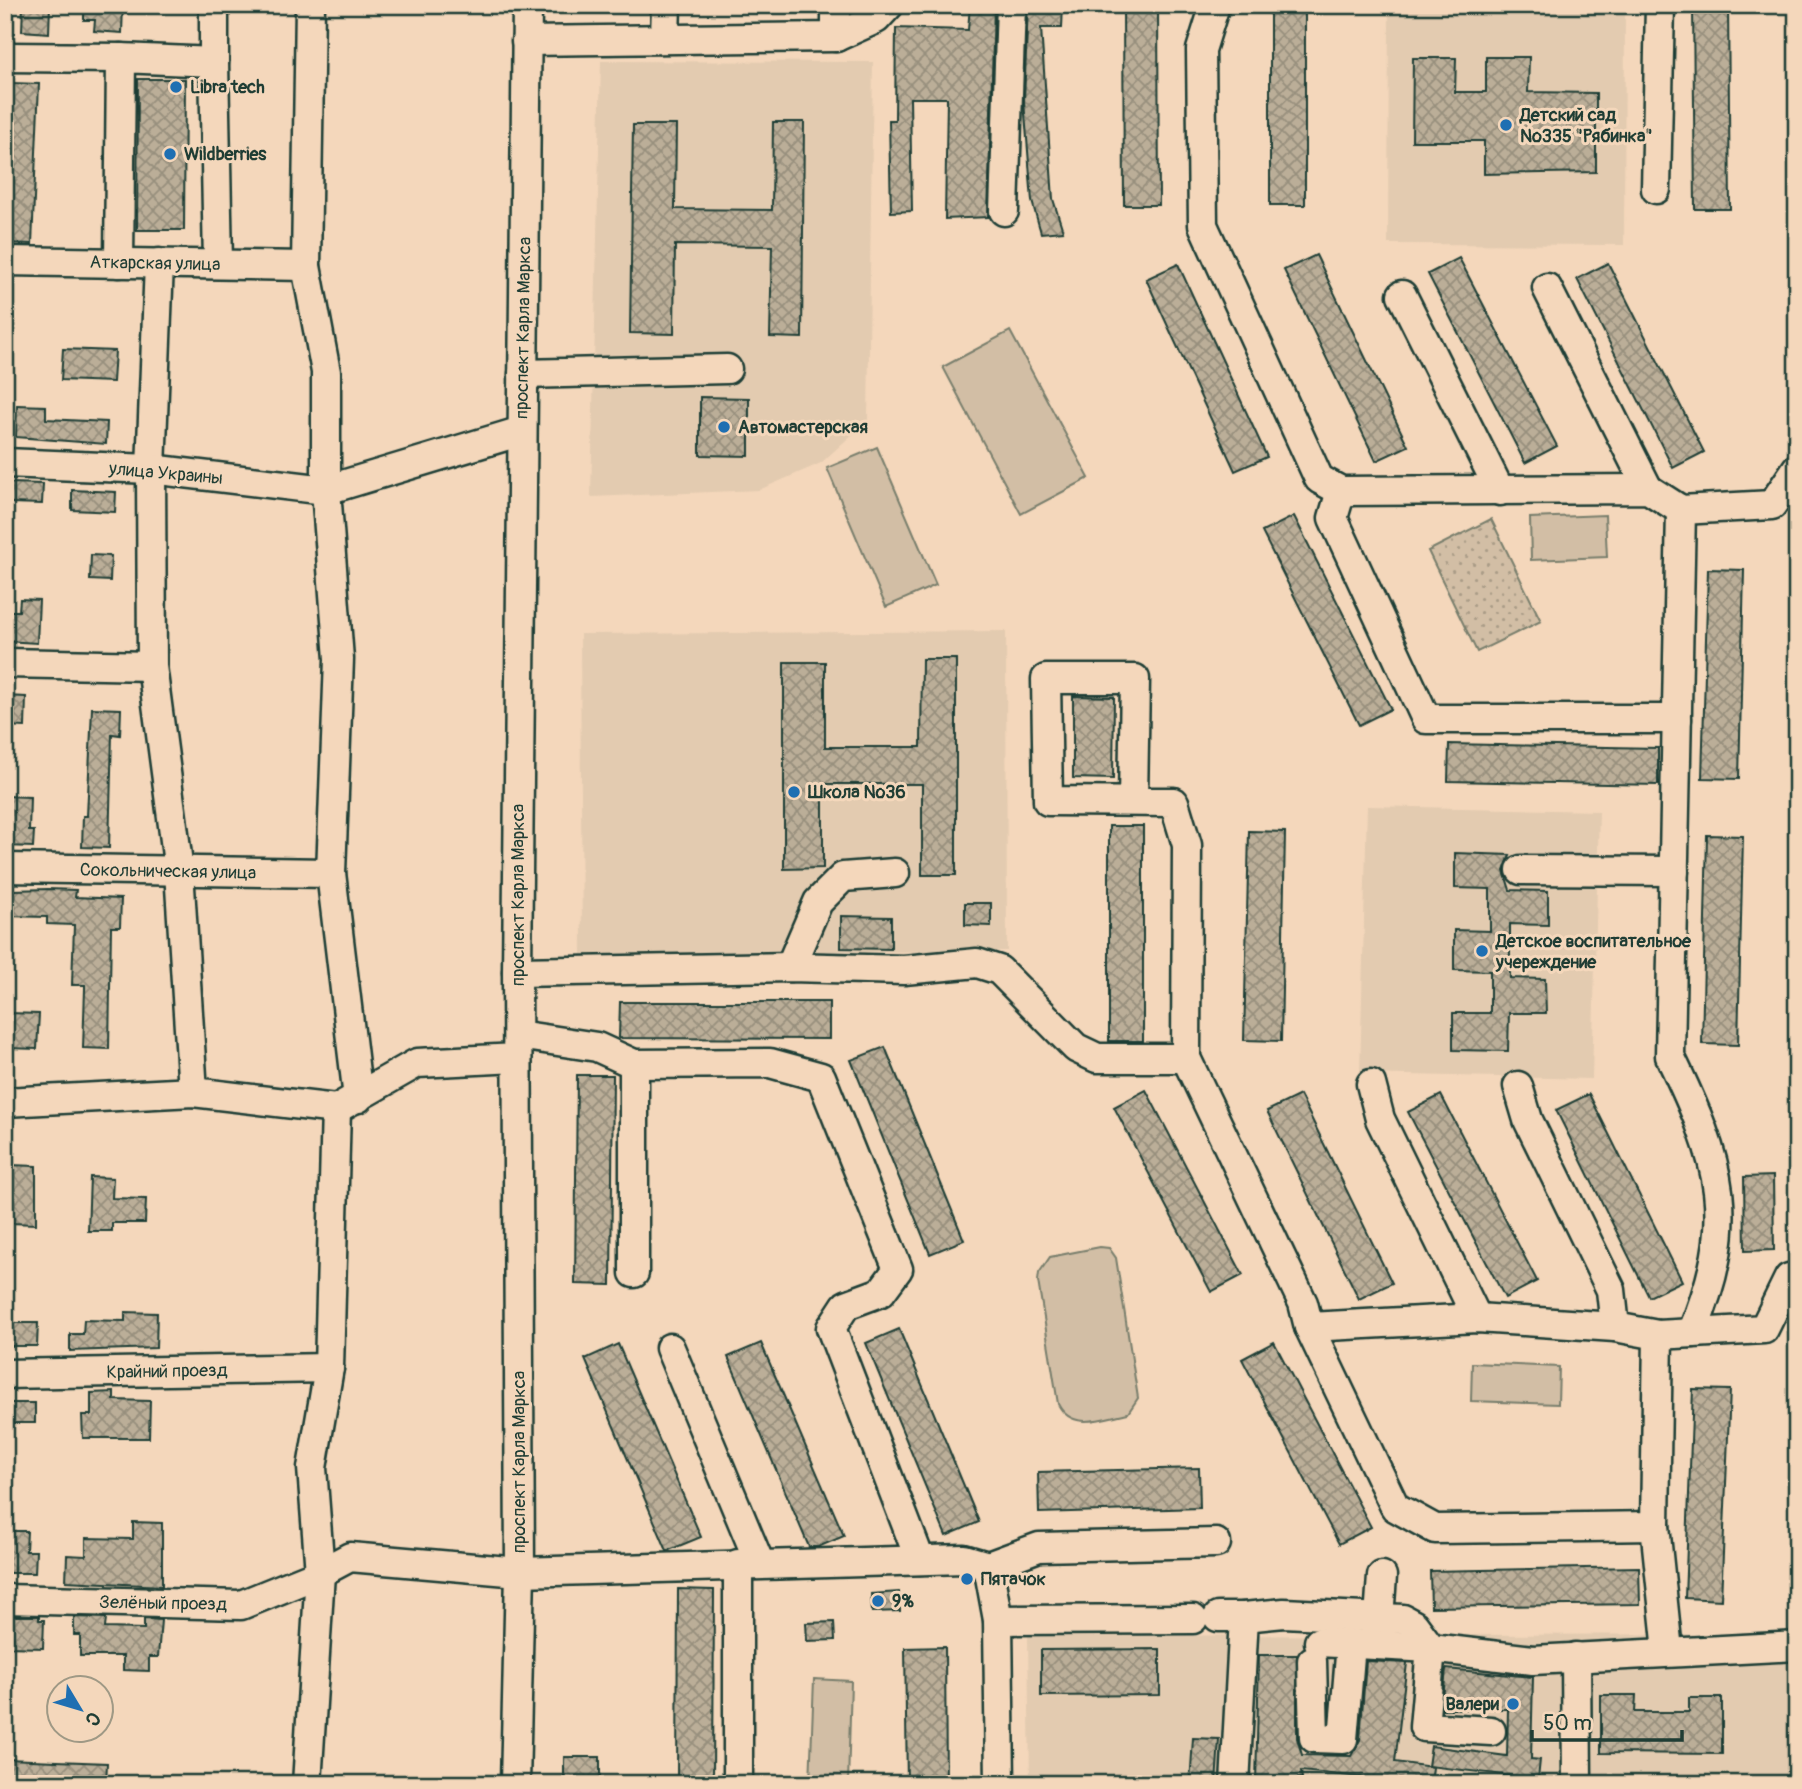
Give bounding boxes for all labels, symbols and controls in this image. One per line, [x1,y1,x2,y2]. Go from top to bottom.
place label: Libra tech [190,76,265,99]
marker: Libra tech [168,79,184,95]
place label: Детский сад №335 "Рябинка" [1519,104,1653,148]
marker: Детский сад №335 "Рябинка" [1498,117,1514,133]
place label: Wildberries [184,143,267,166]
marker: Wildberries [162,146,178,162]
street label: проспект Карла Маркса [510,237,537,419]
street label: Аткарская улица [89,251,221,276]
place label: Автомастерская [738,416,868,439]
marker: Автомастерская [716,419,732,435]
street label: улица Украины [107,457,224,490]
place label: Школа №36 [807,781,906,804]
marker: Школа №36 [786,784,802,800]
street label: проспект Карла Маркса [507,804,530,986]
street label: Сокольническая улица [80,858,256,885]
place label: Детское воспитательное учереждение [1495,930,1692,974]
marker: Детское воспитательное учереждение [1474,943,1490,959]
street label: Крайний проезд [106,1359,228,1384]
street label: проспект Карла Маркса [508,1371,531,1553]
place label: Пятачок [981,1568,1046,1591]
marker: Пятачок [959,1571,975,1587]
place label: 9% [892,1590,915,1613]
street label: Зелёный проезд [99,1591,227,1616]
marker: 9% [870,1593,886,1609]
north arrow [46,1674,116,1744]
place label: Валери [1446,1693,1499,1716]
marker: Валери [1505,1696,1521,1712]
scale bar [1532,1698,1683,1742]
text: С [79,1707,106,1731]
text: 50 m [1543,1710,1592,1737]

